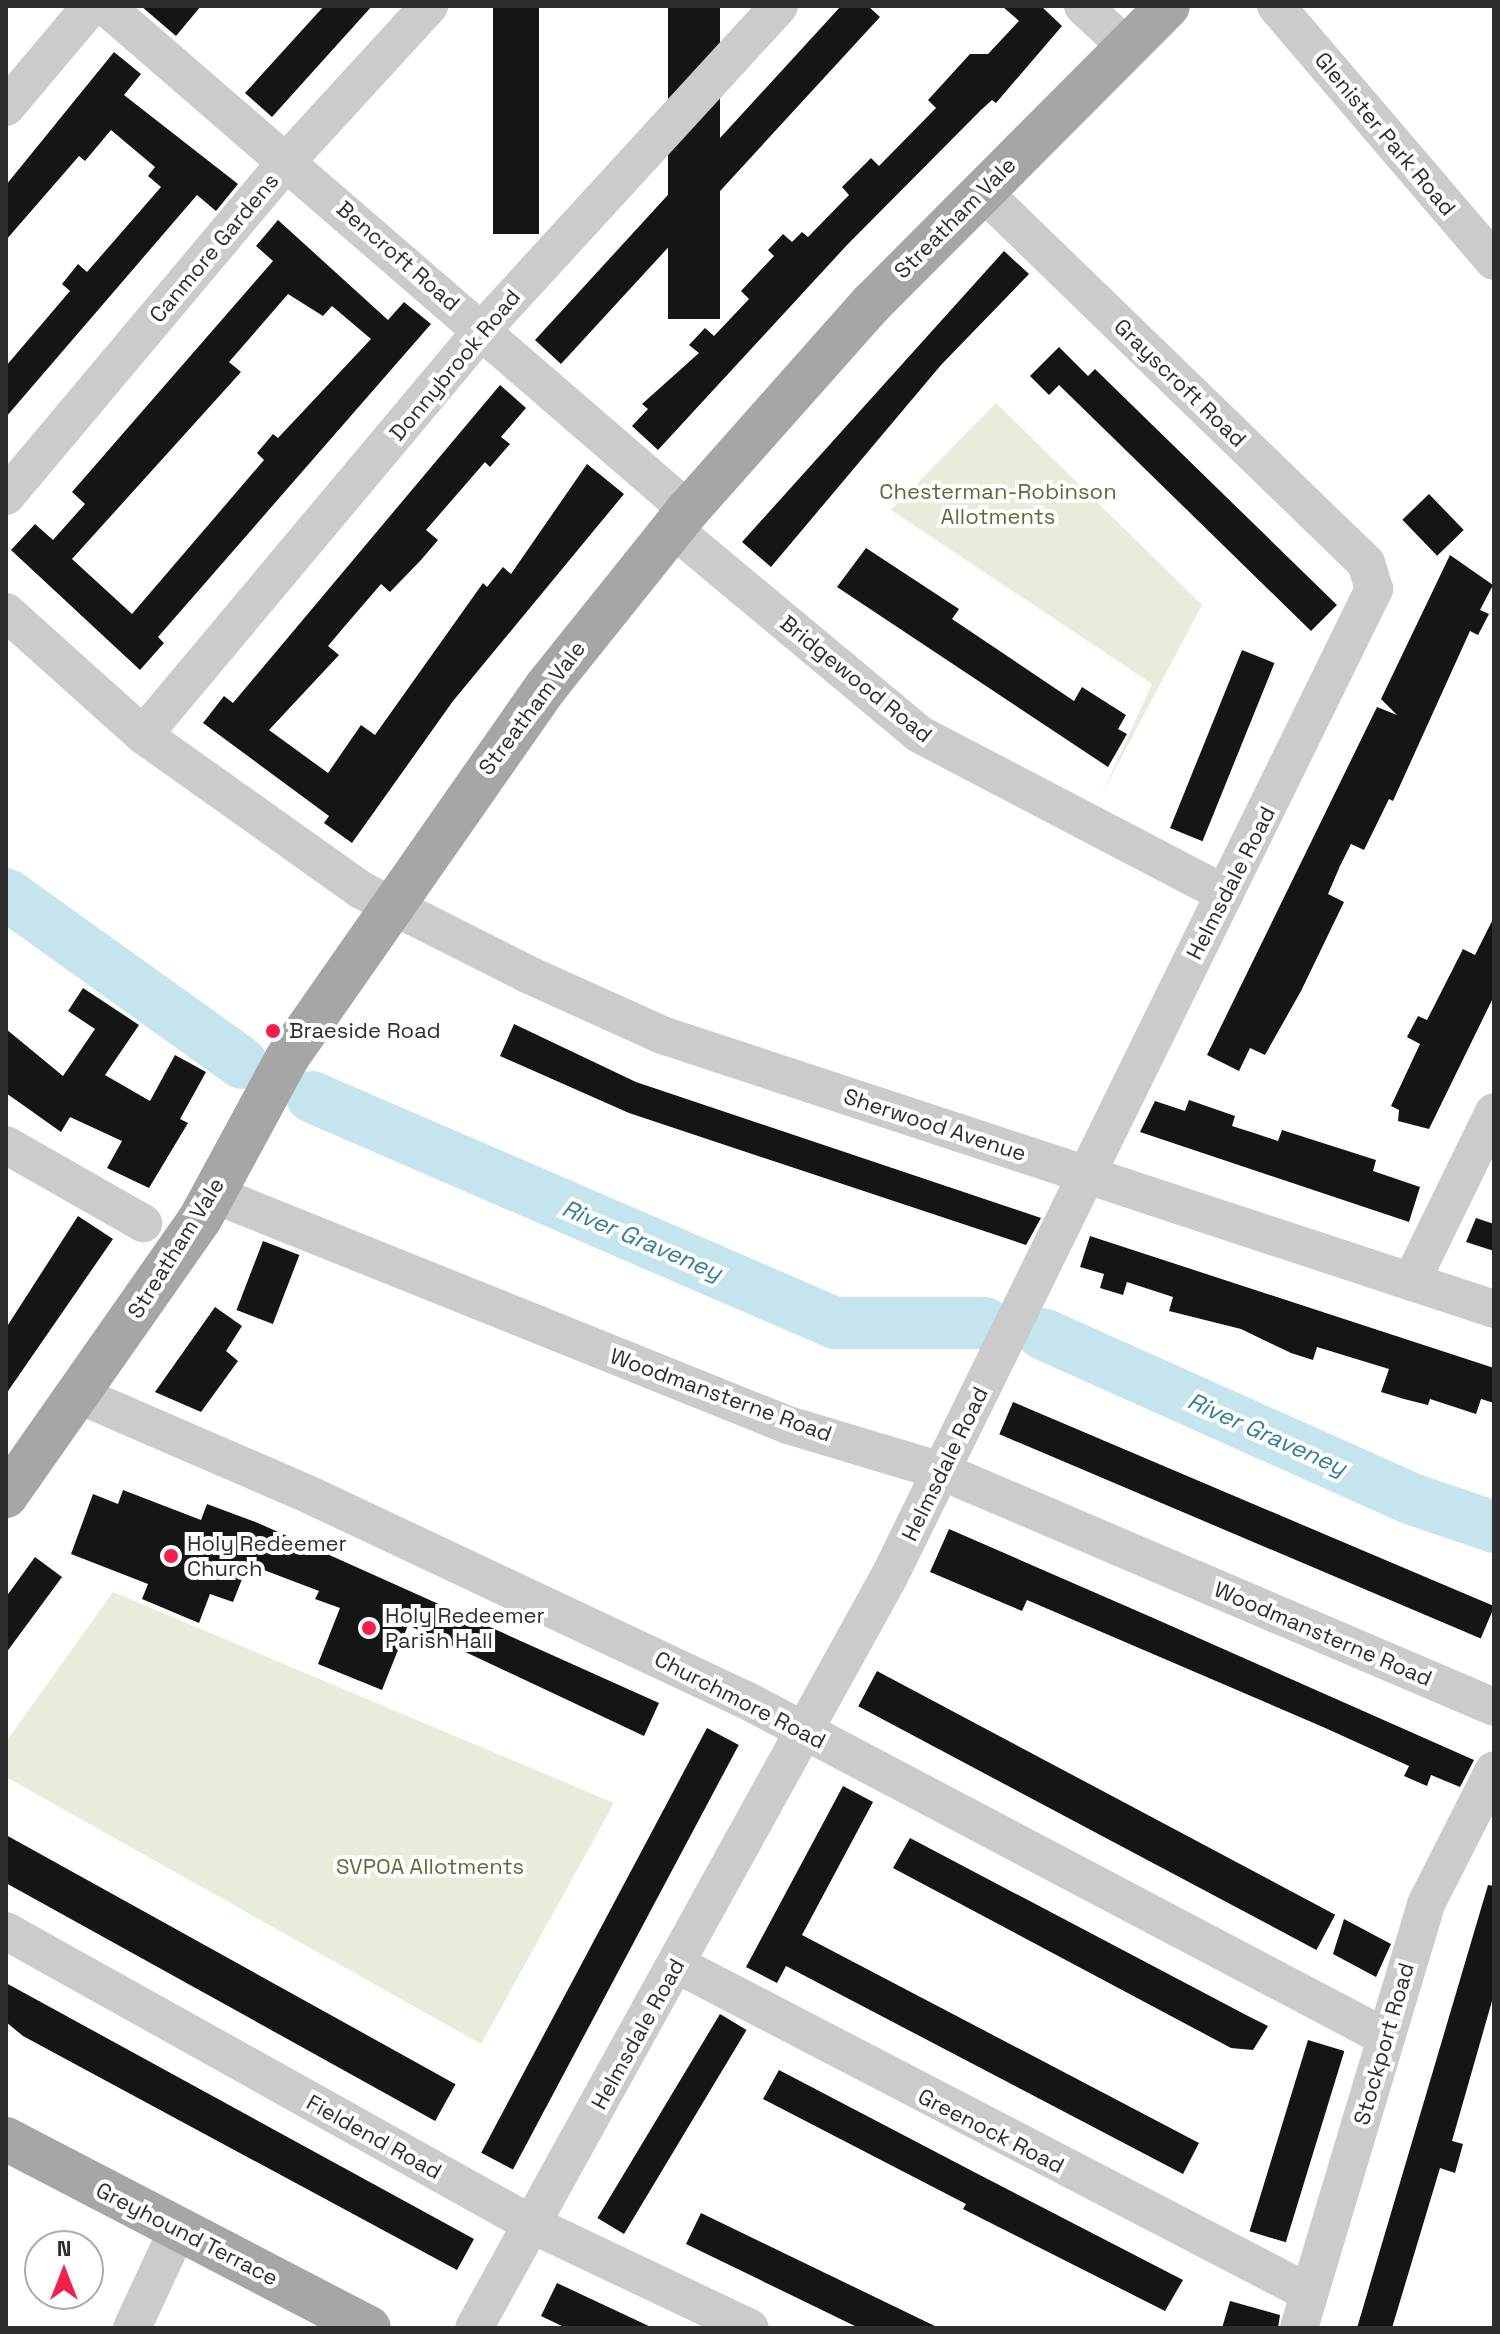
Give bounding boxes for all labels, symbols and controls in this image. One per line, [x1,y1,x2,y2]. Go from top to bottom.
street label: Glenister Park Road [1309,47,1461,221]
street label: Streatham Vale [889,152,1021,284]
street label: Canmore Gardens [144,168,284,328]
street label: Bencroft Road [331,195,465,317]
street label: Donnybrook Road [384,284,526,446]
street label: Grayscroft Road [1109,313,1251,453]
park label: Chesterman-Robinson Allotments [879,478,1117,530]
street label: Bridgewood Road [775,610,937,748]
street label: Streatham Vale [473,636,591,780]
street label: Helmsdale Road [1181,802,1281,964]
place label: Braeside Road [289,1018,441,1044]
marker: Braeside Road [264,1022,282,1040]
street label: Sherwood Avenue [840,1083,1030,1167]
street label: Streatham Vale [122,1173,230,1323]
water label: River Graveney [558,1193,726,1287]
street label: Woodmansterne Road [607,1343,835,1447]
street label: Helmsdale Road [896,1383,994,1545]
water label: River Graveney [1183,1386,1351,1482]
place label: Holy Redeemer Church [187,1530,347,1582]
marker: Holy Redeemer Church [162,1547,180,1565]
street label: Woodmansterne Road [1210,1576,1436,1692]
place label: Holy Redeemer Parish Hall [385,1602,545,1654]
marker: Holy Redeemer Parish Hall [360,1619,378,1637]
street label: Churchmore Road [650,1645,830,1755]
park label: SVPOA Allotments [336,1854,524,1880]
street label: Helmsdale Road [586,1954,690,2114]
street label: Stockport Road [1348,1960,1420,2128]
street label: Greenock Road [914,2083,1068,2179]
street label: Fieldend Road [302,2089,446,2185]
street label: Greyhound Terrace [91,2177,283,2291]
north arrow [24,2230,104,2310]
text: N [57,2234,71,2262]

